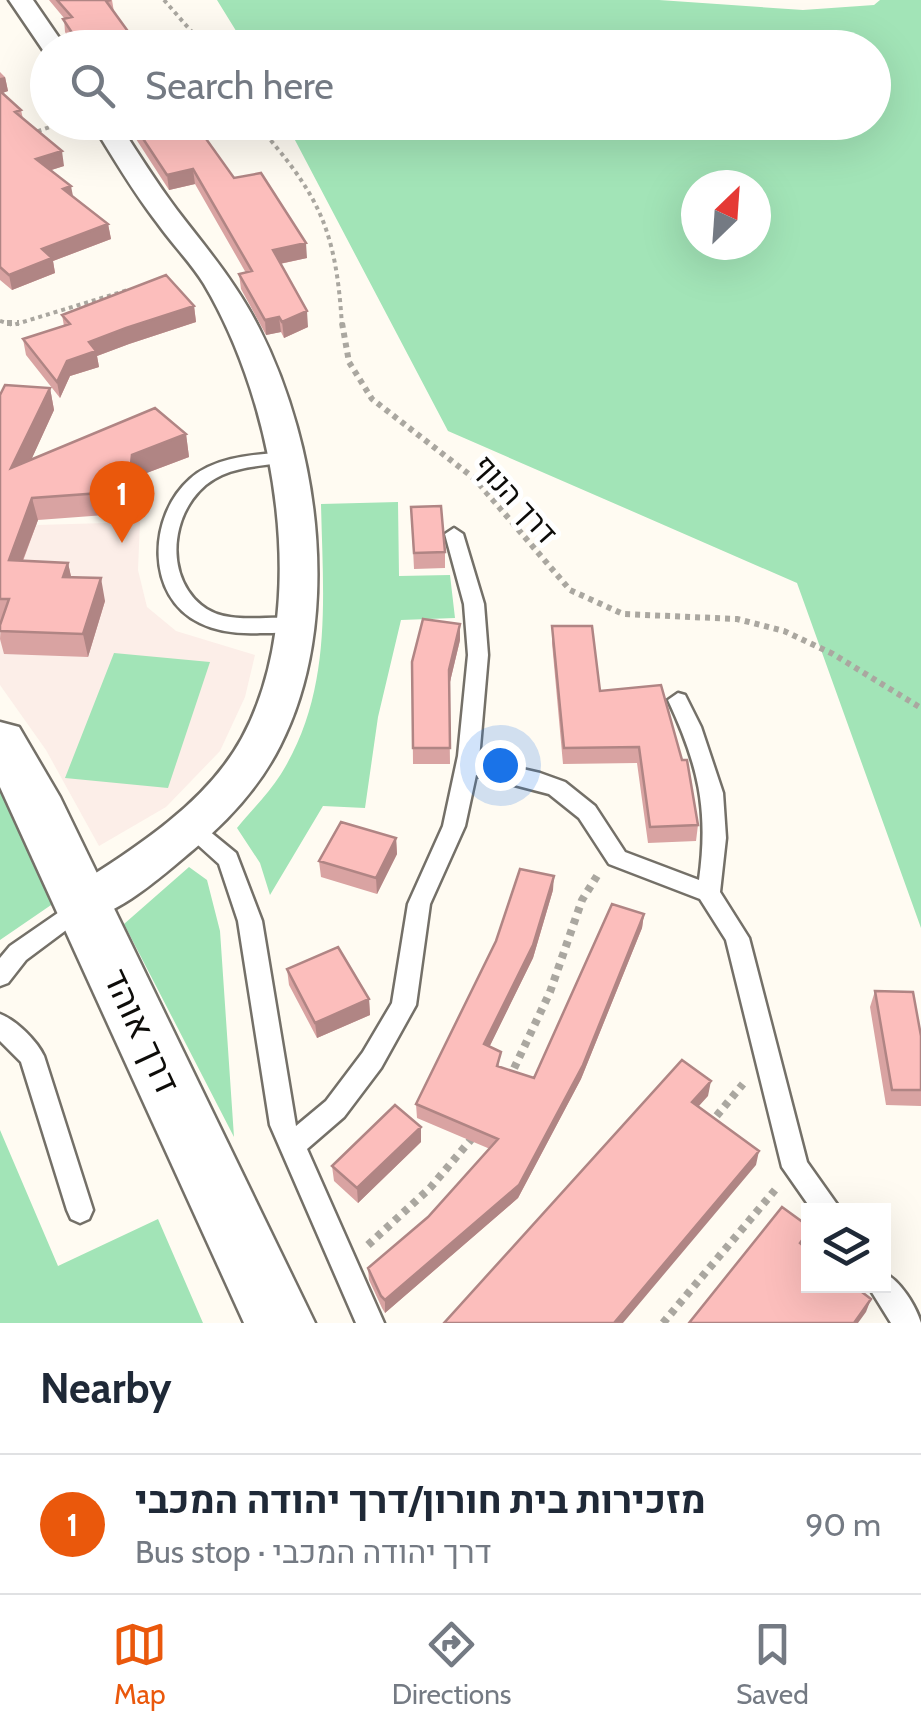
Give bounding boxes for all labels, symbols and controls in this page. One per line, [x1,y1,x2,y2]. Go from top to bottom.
search box [30,30,891,140]
icon: search [65,58,120,113]
text: Search here [145,62,334,109]
north arrow [681,170,771,260]
street label: דרך הנוף [466,447,566,551]
pin: 1 [90,460,154,543]
your location [475,740,526,791]
street label: דרך אוהד [95,962,189,1100]
map controls [801,1203,891,1293]
button: layers [801,1203,891,1293]
text: Nearby [40,1362,172,1414]
text: מזכירות בית חורון/דרך יהודה המכבי [135,1476,706,1523]
text: 1 [67,1505,78,1544]
text: 90 m [805,1505,881,1544]
text: Bus stop · דרך יהודה המכבי [135,1532,491,1571]
tab: Map [112,1617,167,1711]
tab: Directions [392,1617,511,1711]
tab: Saved [736,1617,809,1711]

